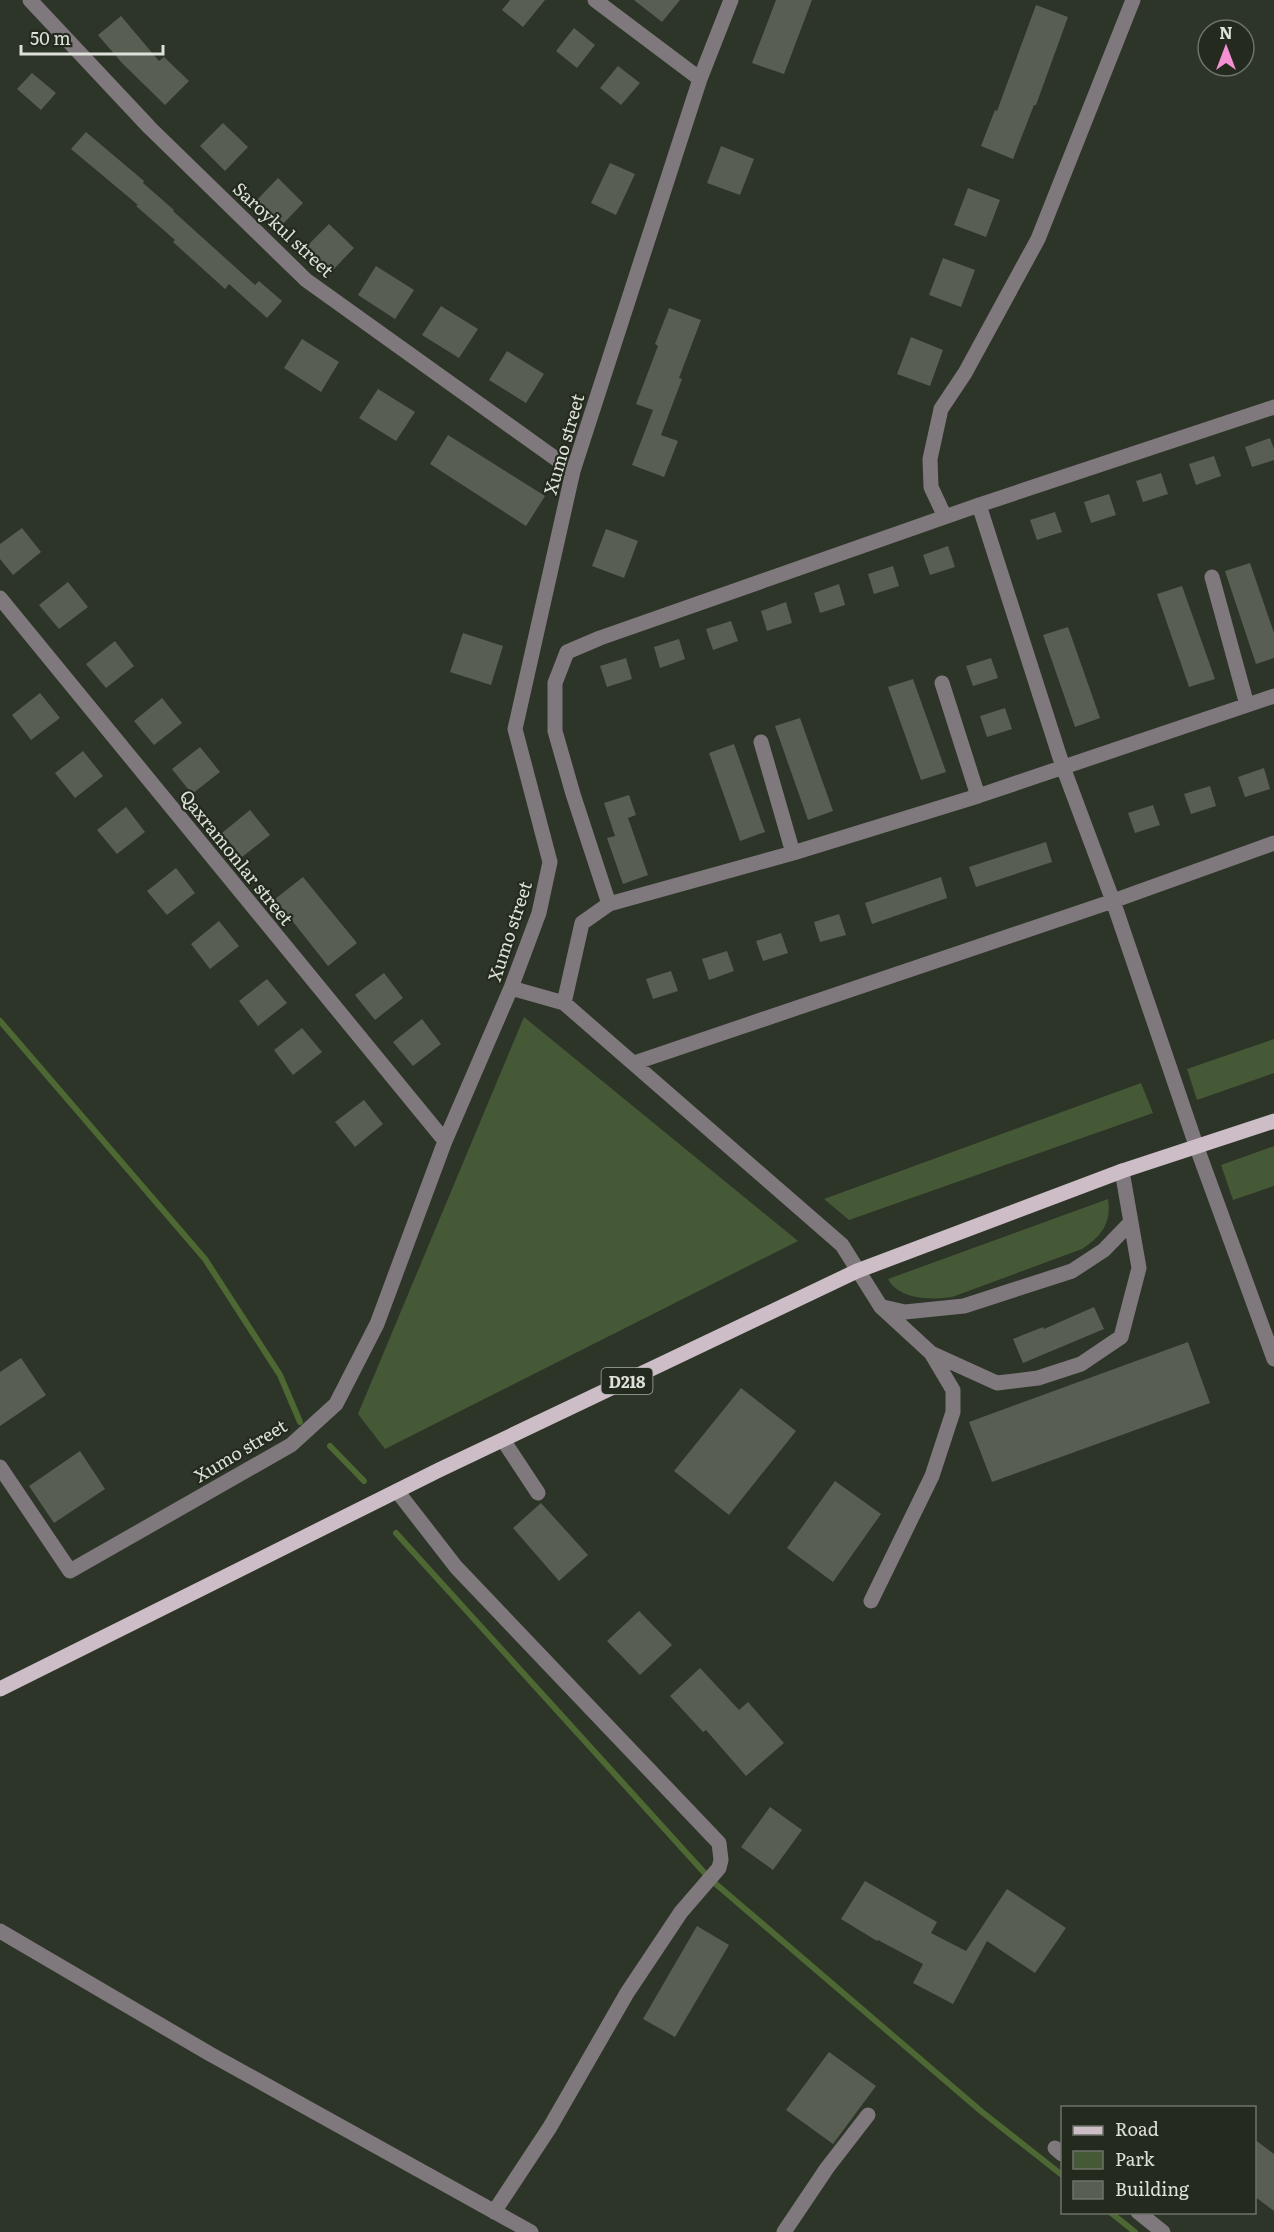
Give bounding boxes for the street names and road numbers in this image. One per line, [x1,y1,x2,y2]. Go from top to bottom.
street label: Saroykul street [228,175,341,283]
street label: Xumo street [536,390,591,498]
street label: Qaxramonlar street [174,783,301,931]
street label: Xumo street [480,877,538,985]
road number: D218 [602,1368,652,1394]
street label: Xumo street [188,1411,292,1488]

